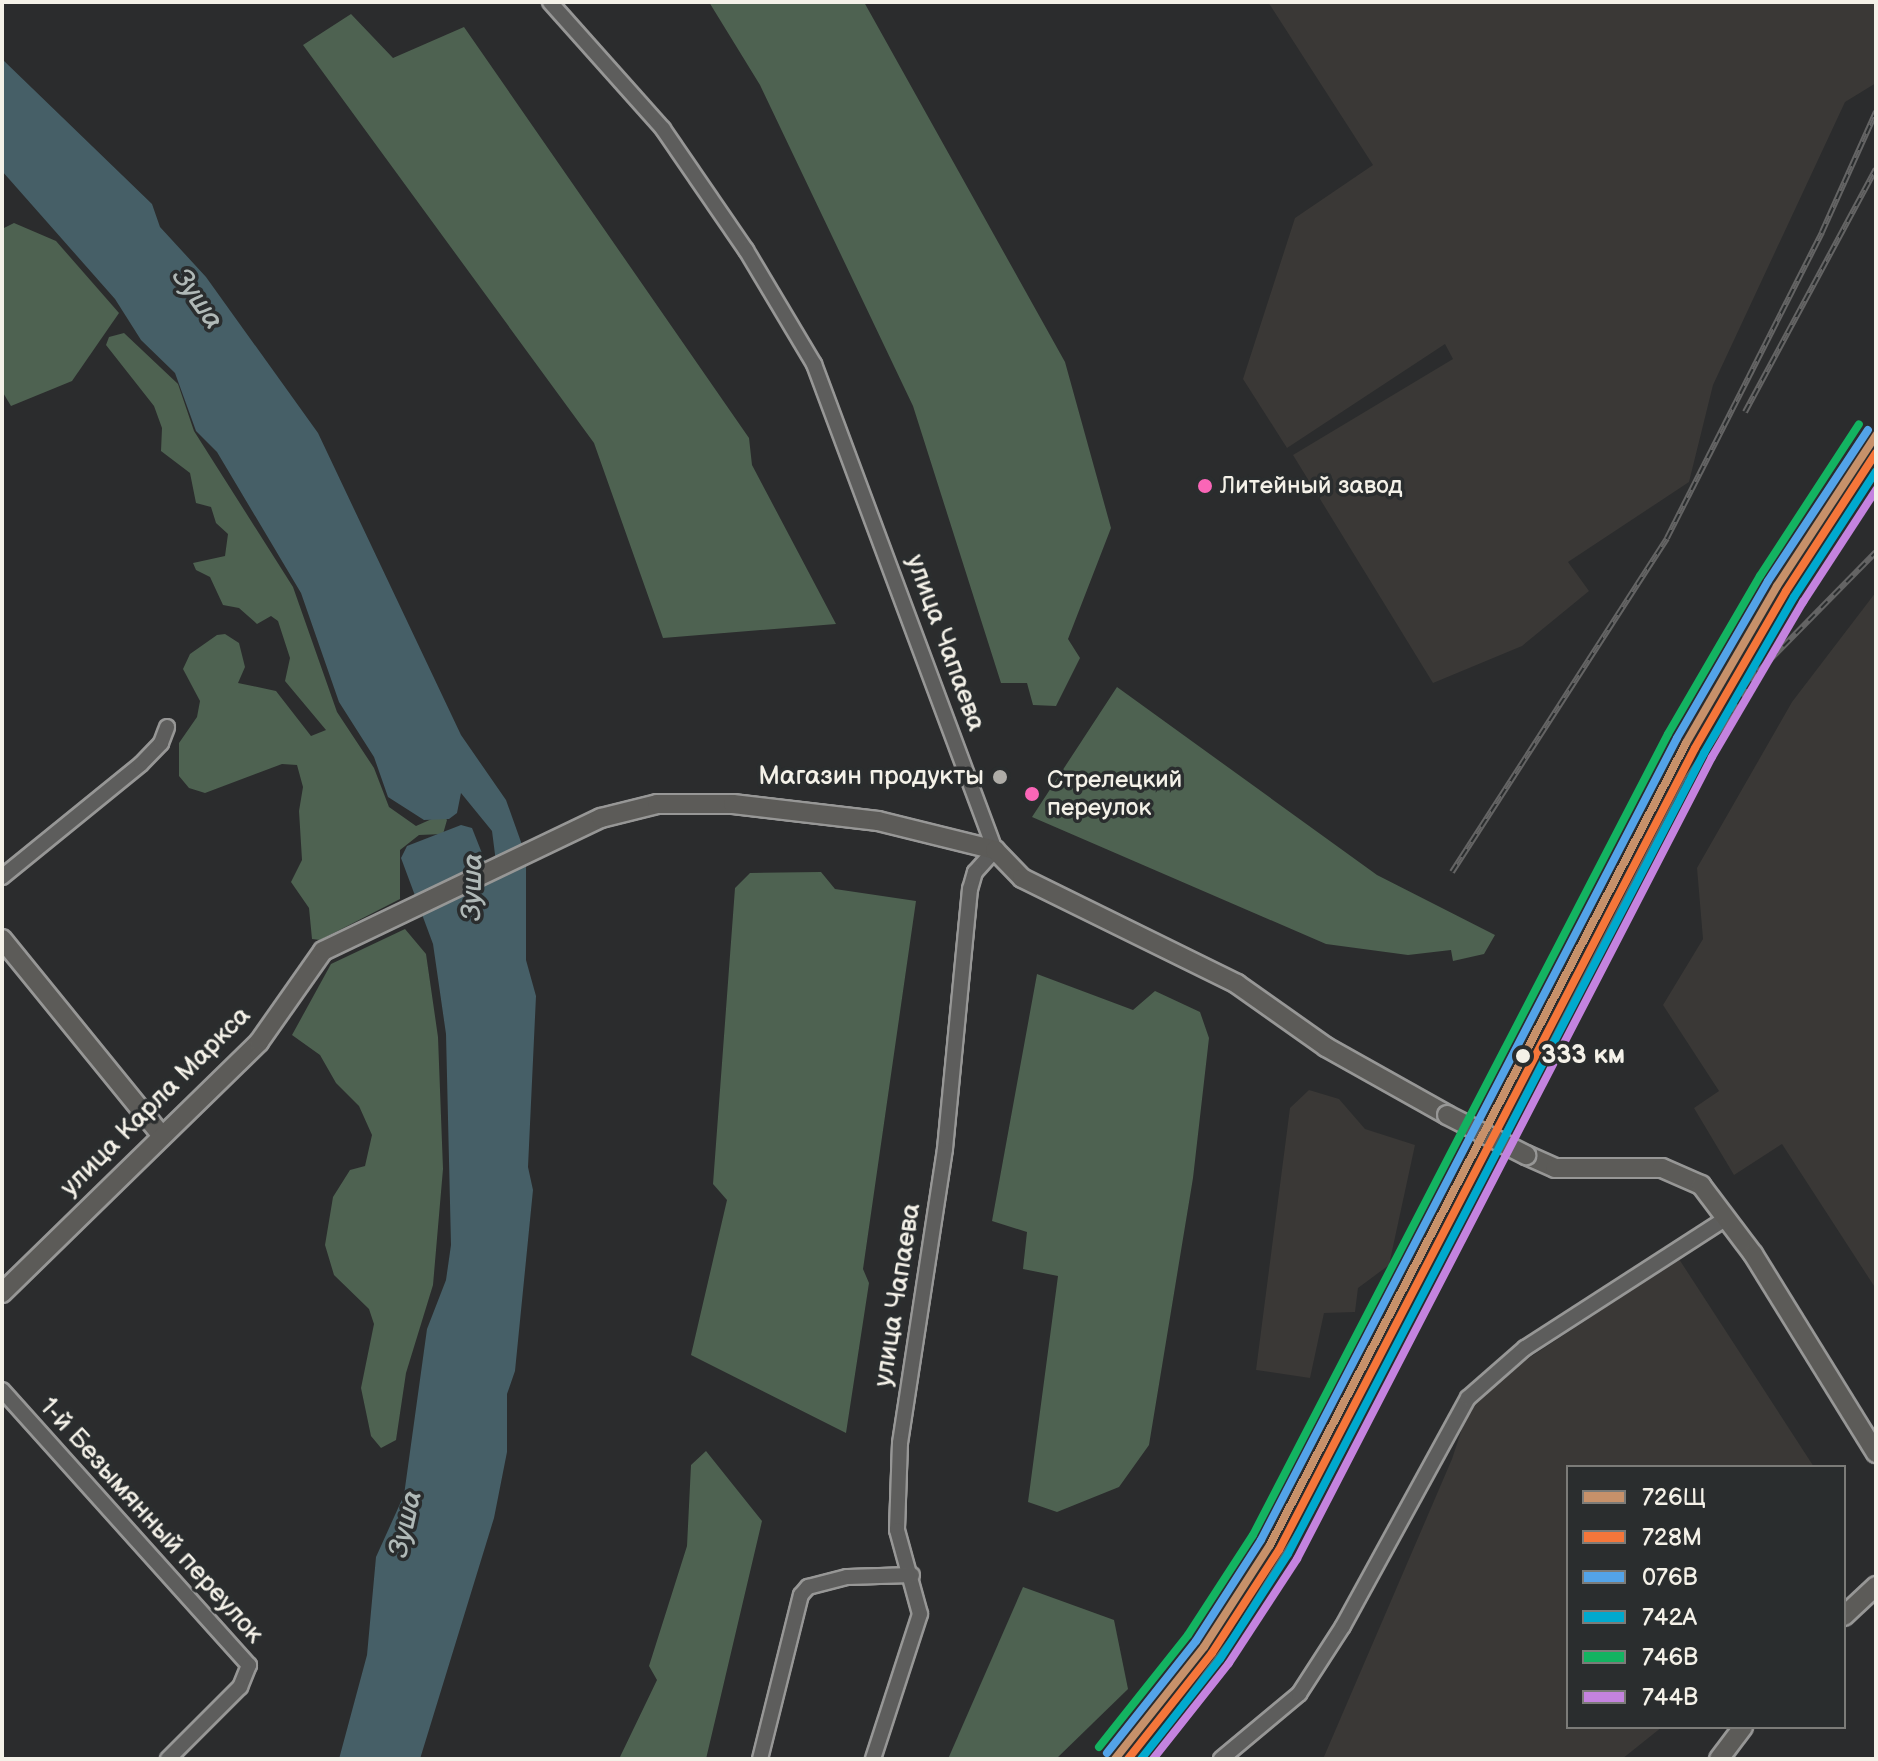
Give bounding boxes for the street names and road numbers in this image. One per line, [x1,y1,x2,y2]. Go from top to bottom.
street label: улица Чапаева [899,551,991,735]
street label: улица Карла Маркса [54,1000,258,1204]
street label: улица Чапаева [868,1201,928,1389]
street label: 1-й Безымянный переулок [33,1392,269,1650]

